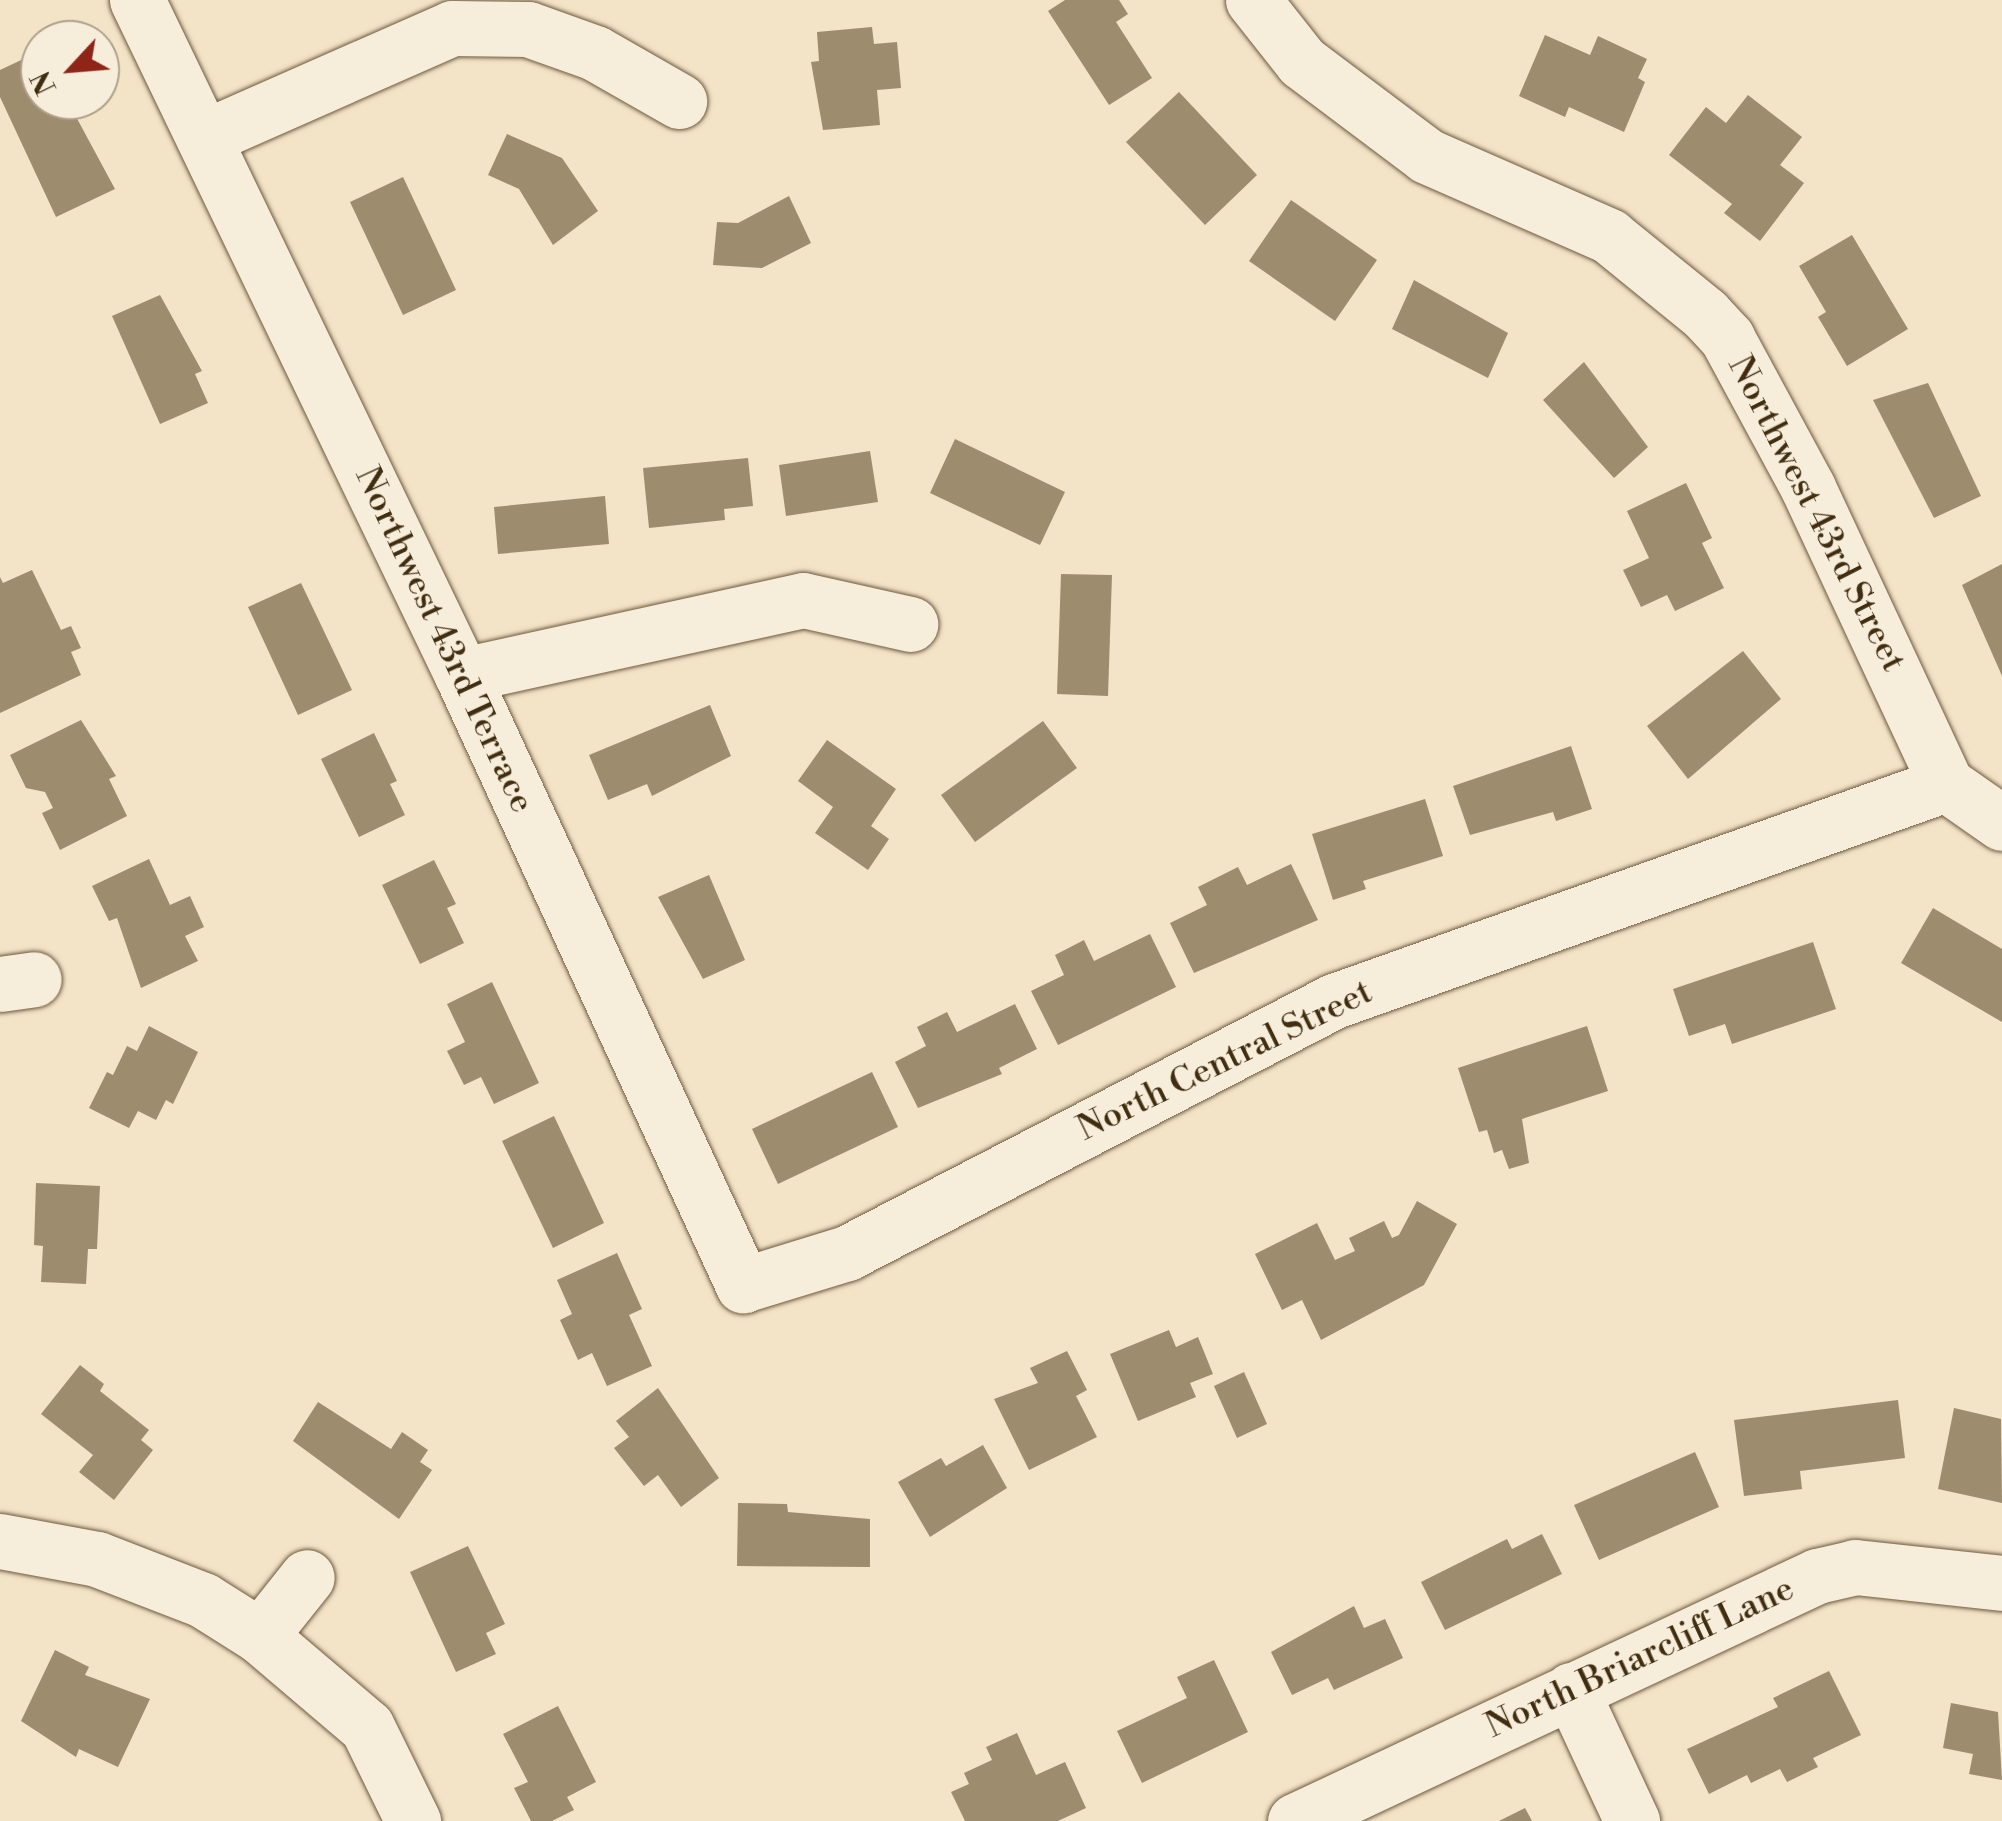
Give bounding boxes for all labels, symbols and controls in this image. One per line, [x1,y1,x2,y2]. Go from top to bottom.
north arrow [20,20,120,120]
text: N [24,65,65,100]
street label: Northwest 43rd Street [1718,349,1914,679]
street label: Northwest 43rd Terrace [345,460,543,820]
street label: North Central Street [1071,971,1379,1151]
street label: North Briarcliff Lane [1479,1568,1801,1748]

